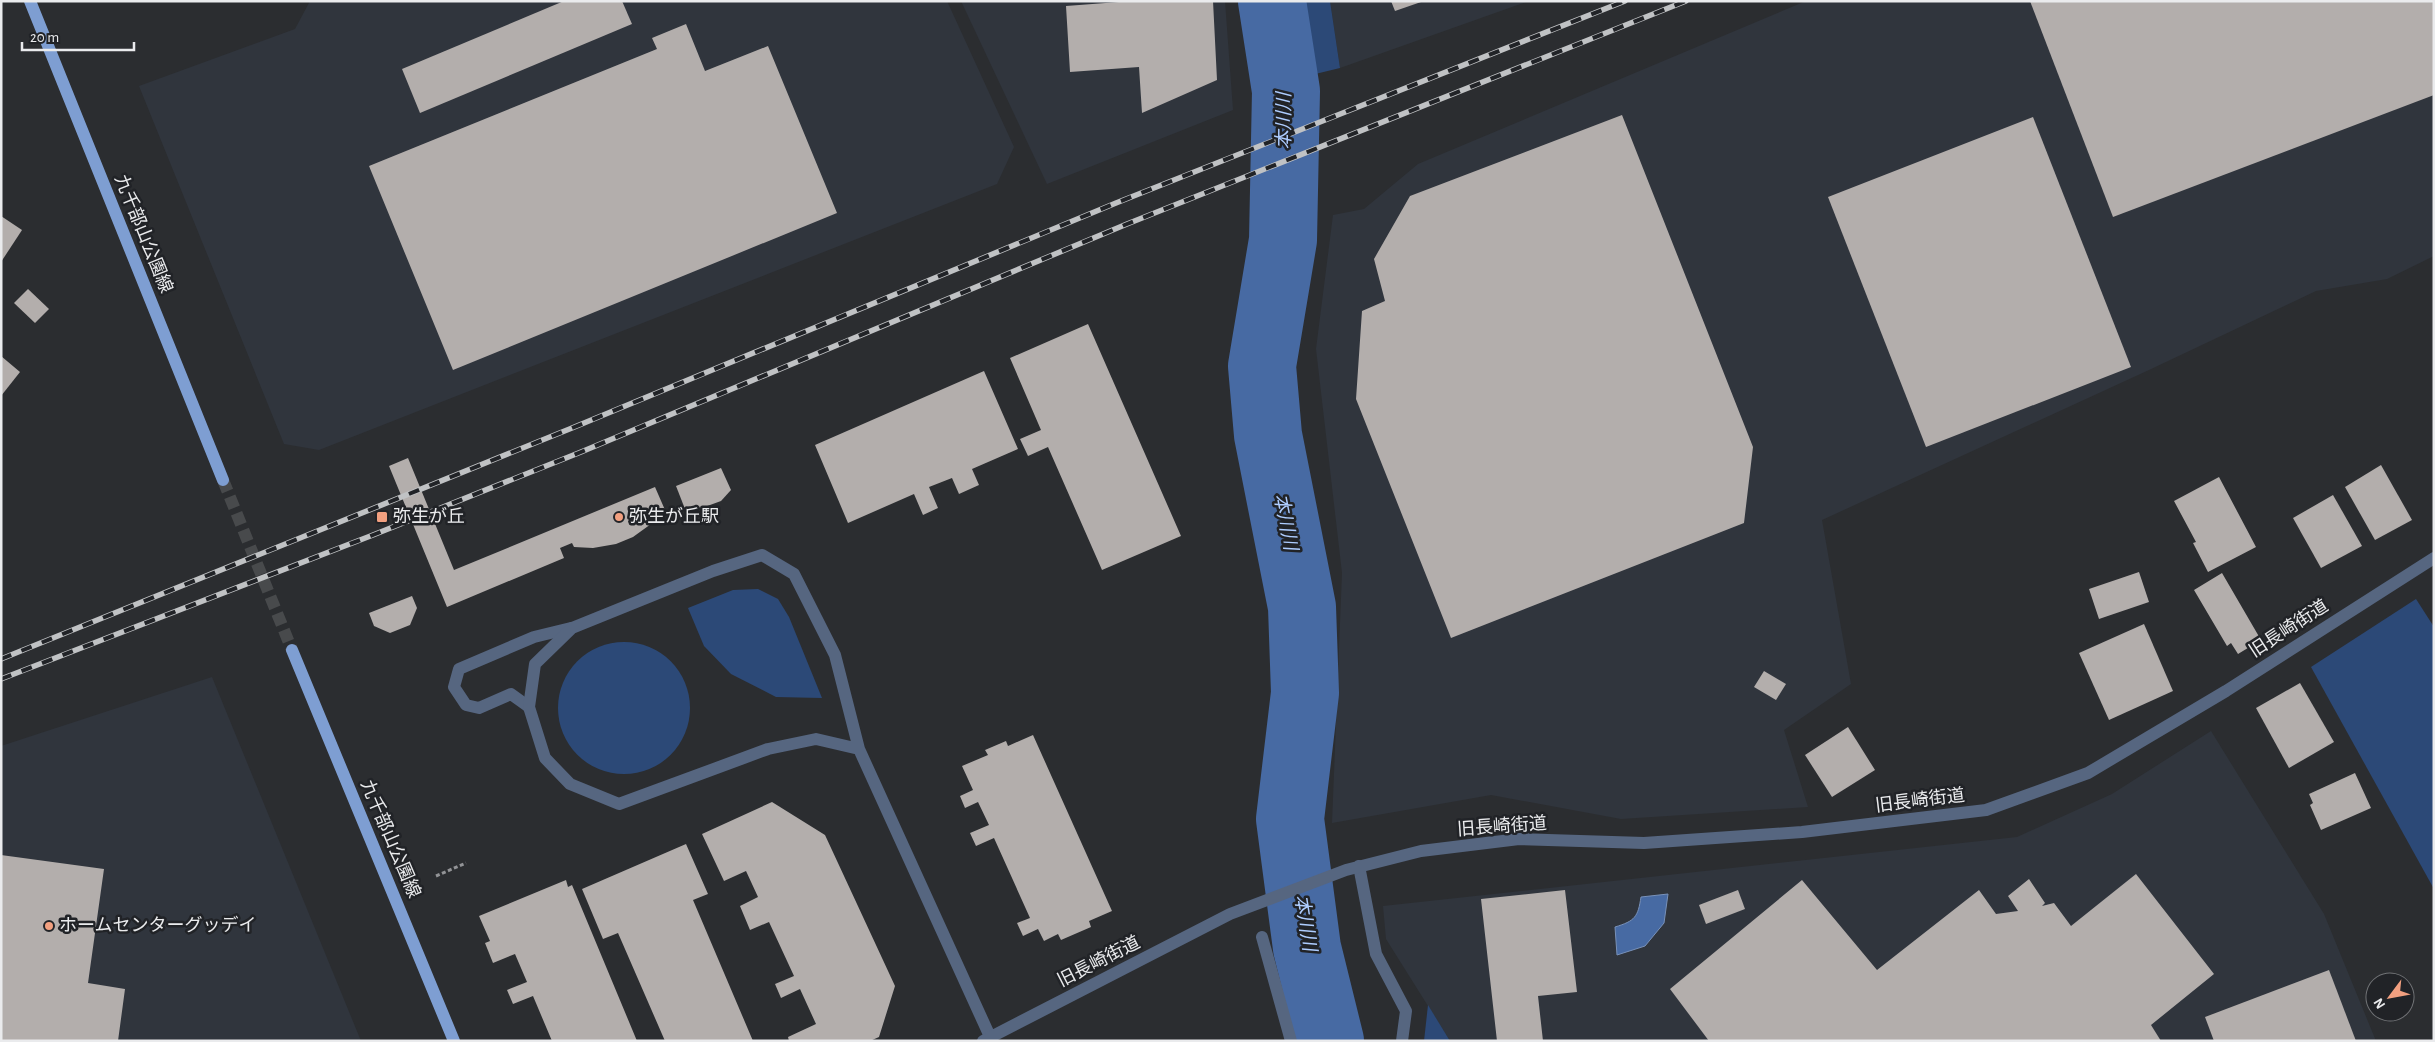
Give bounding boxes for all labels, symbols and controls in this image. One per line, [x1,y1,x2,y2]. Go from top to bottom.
scale bar [22,20,135,52]
text: 20 m [30,30,59,45]
water label: 本川川 [1274,91,1294,150]
street label: 九千部山公園線 [111,171,177,296]
water label: 本川川 [1270,492,1301,554]
place label: 弥生が丘 [393,506,465,526]
place label: 弥生が丘駅 [629,506,719,526]
marker: 弥生が丘 [375,510,389,524]
marker: 弥生が丘駅 [613,511,625,523]
street label: 旧長崎街道 [2245,595,2332,661]
street label: 九千部山公園線 [357,777,425,901]
street label: 旧長崎街道 [1874,785,1966,815]
street label: 旧長崎街道 [1456,813,1548,839]
water label: 本川川 [1291,893,1320,955]
place label: ホームセンターグッデイ [59,915,256,935]
marker: ホームセンターグッデイ [43,920,55,932]
street label: 旧長崎街道 [1054,932,1143,990]
north arrow [2365,972,2415,1022]
text: N [2371,996,2388,1011]

